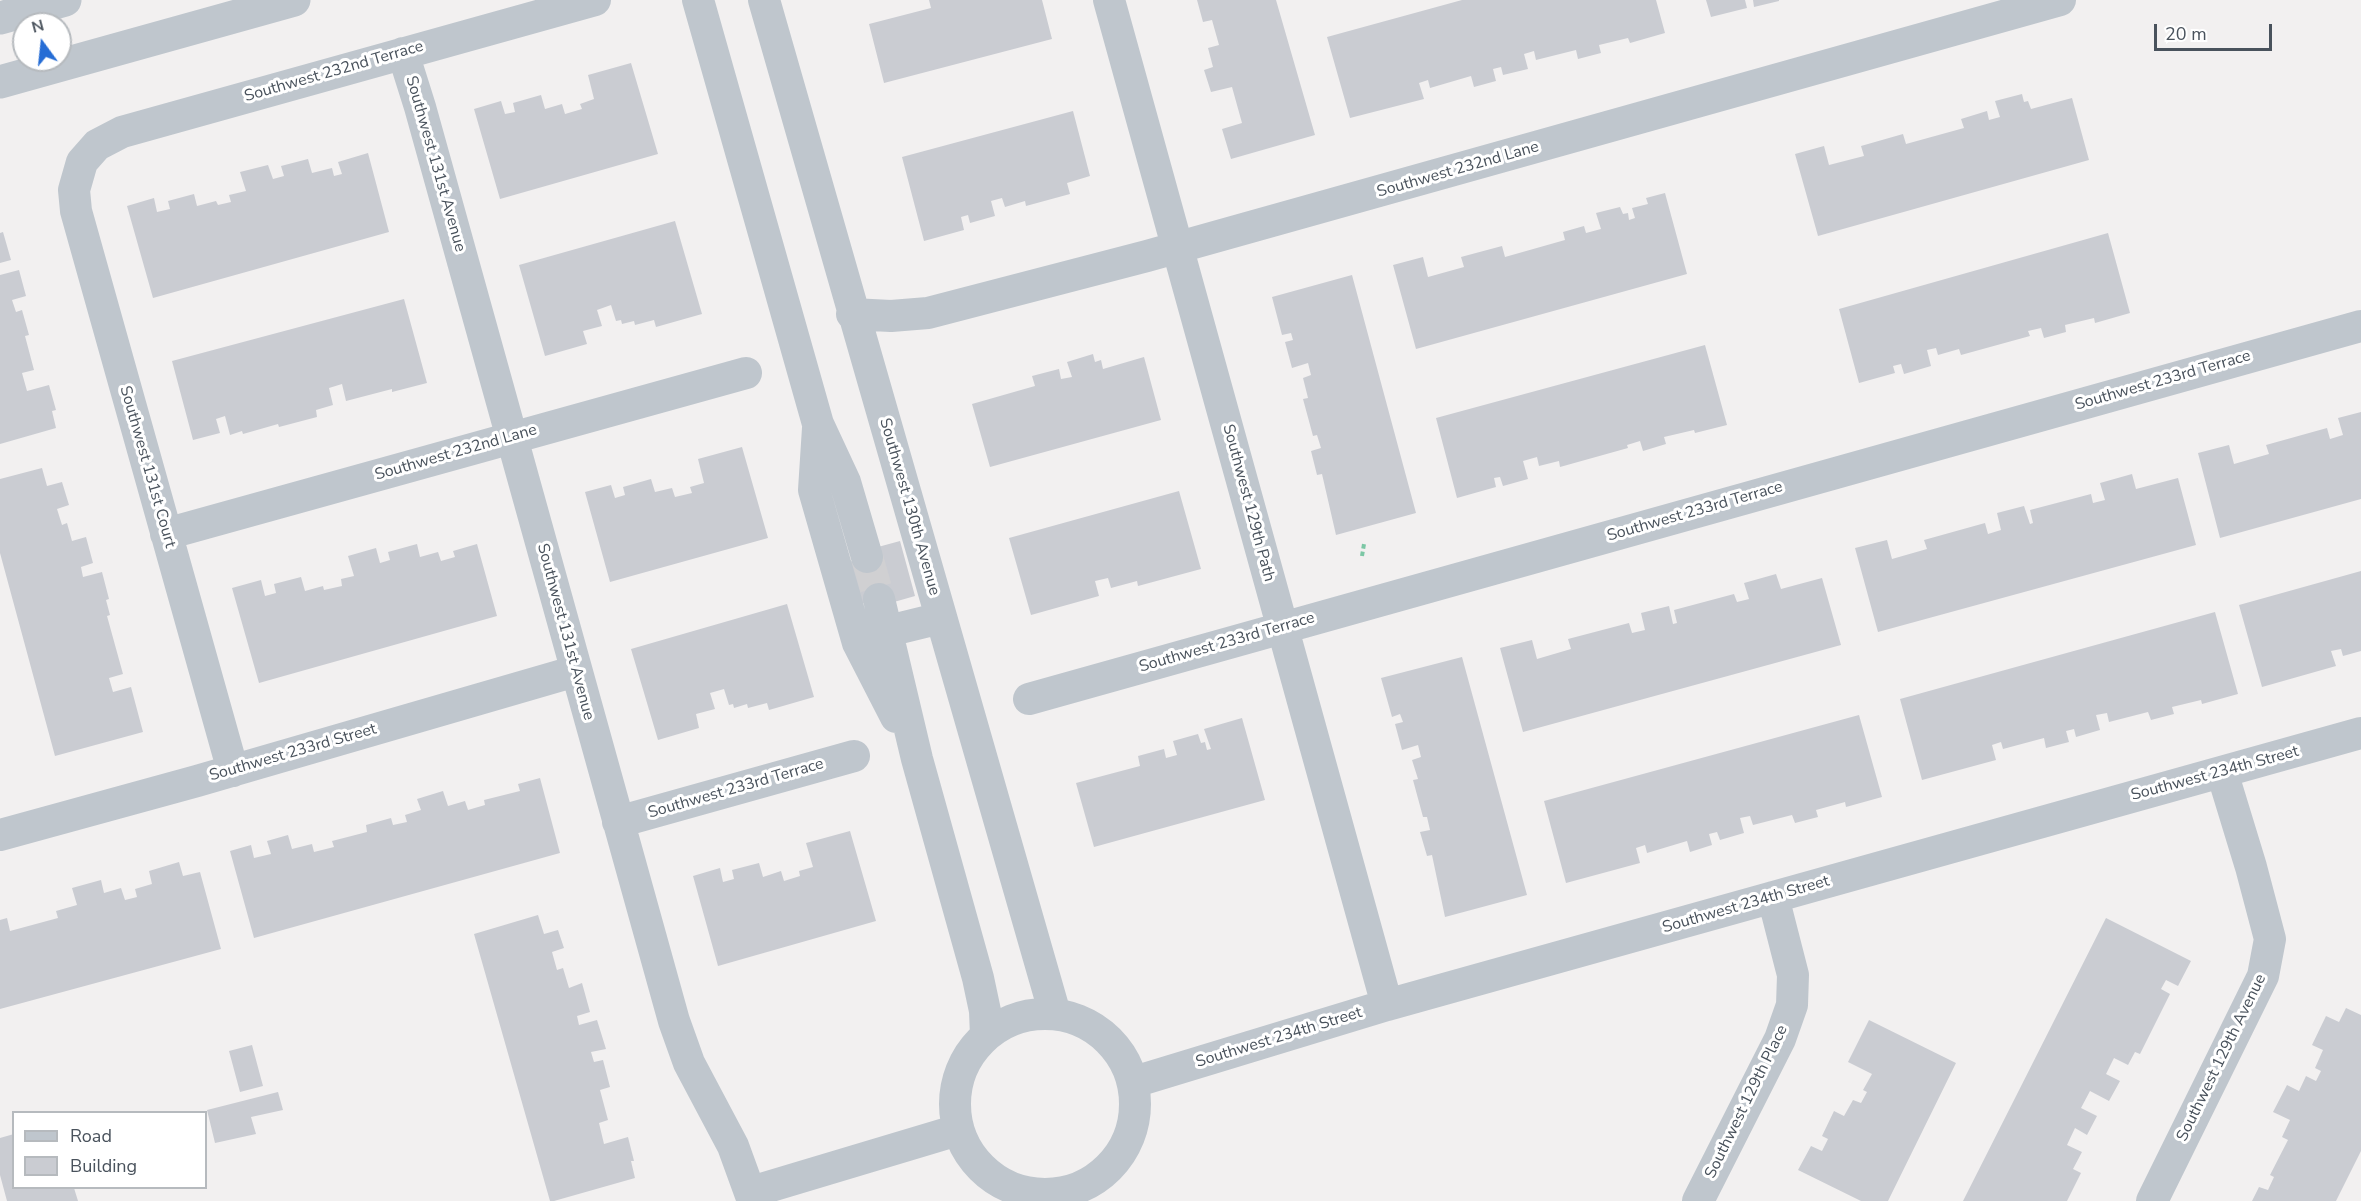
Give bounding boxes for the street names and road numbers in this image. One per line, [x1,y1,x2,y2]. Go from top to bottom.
street label: Southwest 232nd Terrace [242,37,426,107]
street label: Southwest 131st Avenue [401,74,469,254]
street label: Southwest 232nd Lane [1375,138,1541,202]
street label: Southwest 233rd Terrace [2073,347,2253,415]
street label: Southwest 131st Court [115,384,179,550]
street label: Southwest 130th Avenue [874,416,944,598]
street label: Southwest 232nd Lane [373,421,539,485]
street label: Southwest 129th Path [1218,422,1278,584]
street label: Southwest 233rd Terrace [1605,478,1785,546]
street label: Southwest 131st Avenue [532,542,598,722]
street label: Southwest 233rd Terrace [1137,609,1317,677]
street label: Southwest 233rd Street [207,720,379,786]
street label: Southwest 234th Street [2129,742,2301,806]
street label: Southwest 233rd Terrace [646,755,826,823]
street label: Southwest 234th Street [1660,872,1832,938]
street label: Southwest 129th Avenue [2173,971,2271,1145]
street label: Southwest 234th Street [1194,1004,1364,1072]
street label: Southwest 129th Place [1702,1022,1792,1182]

